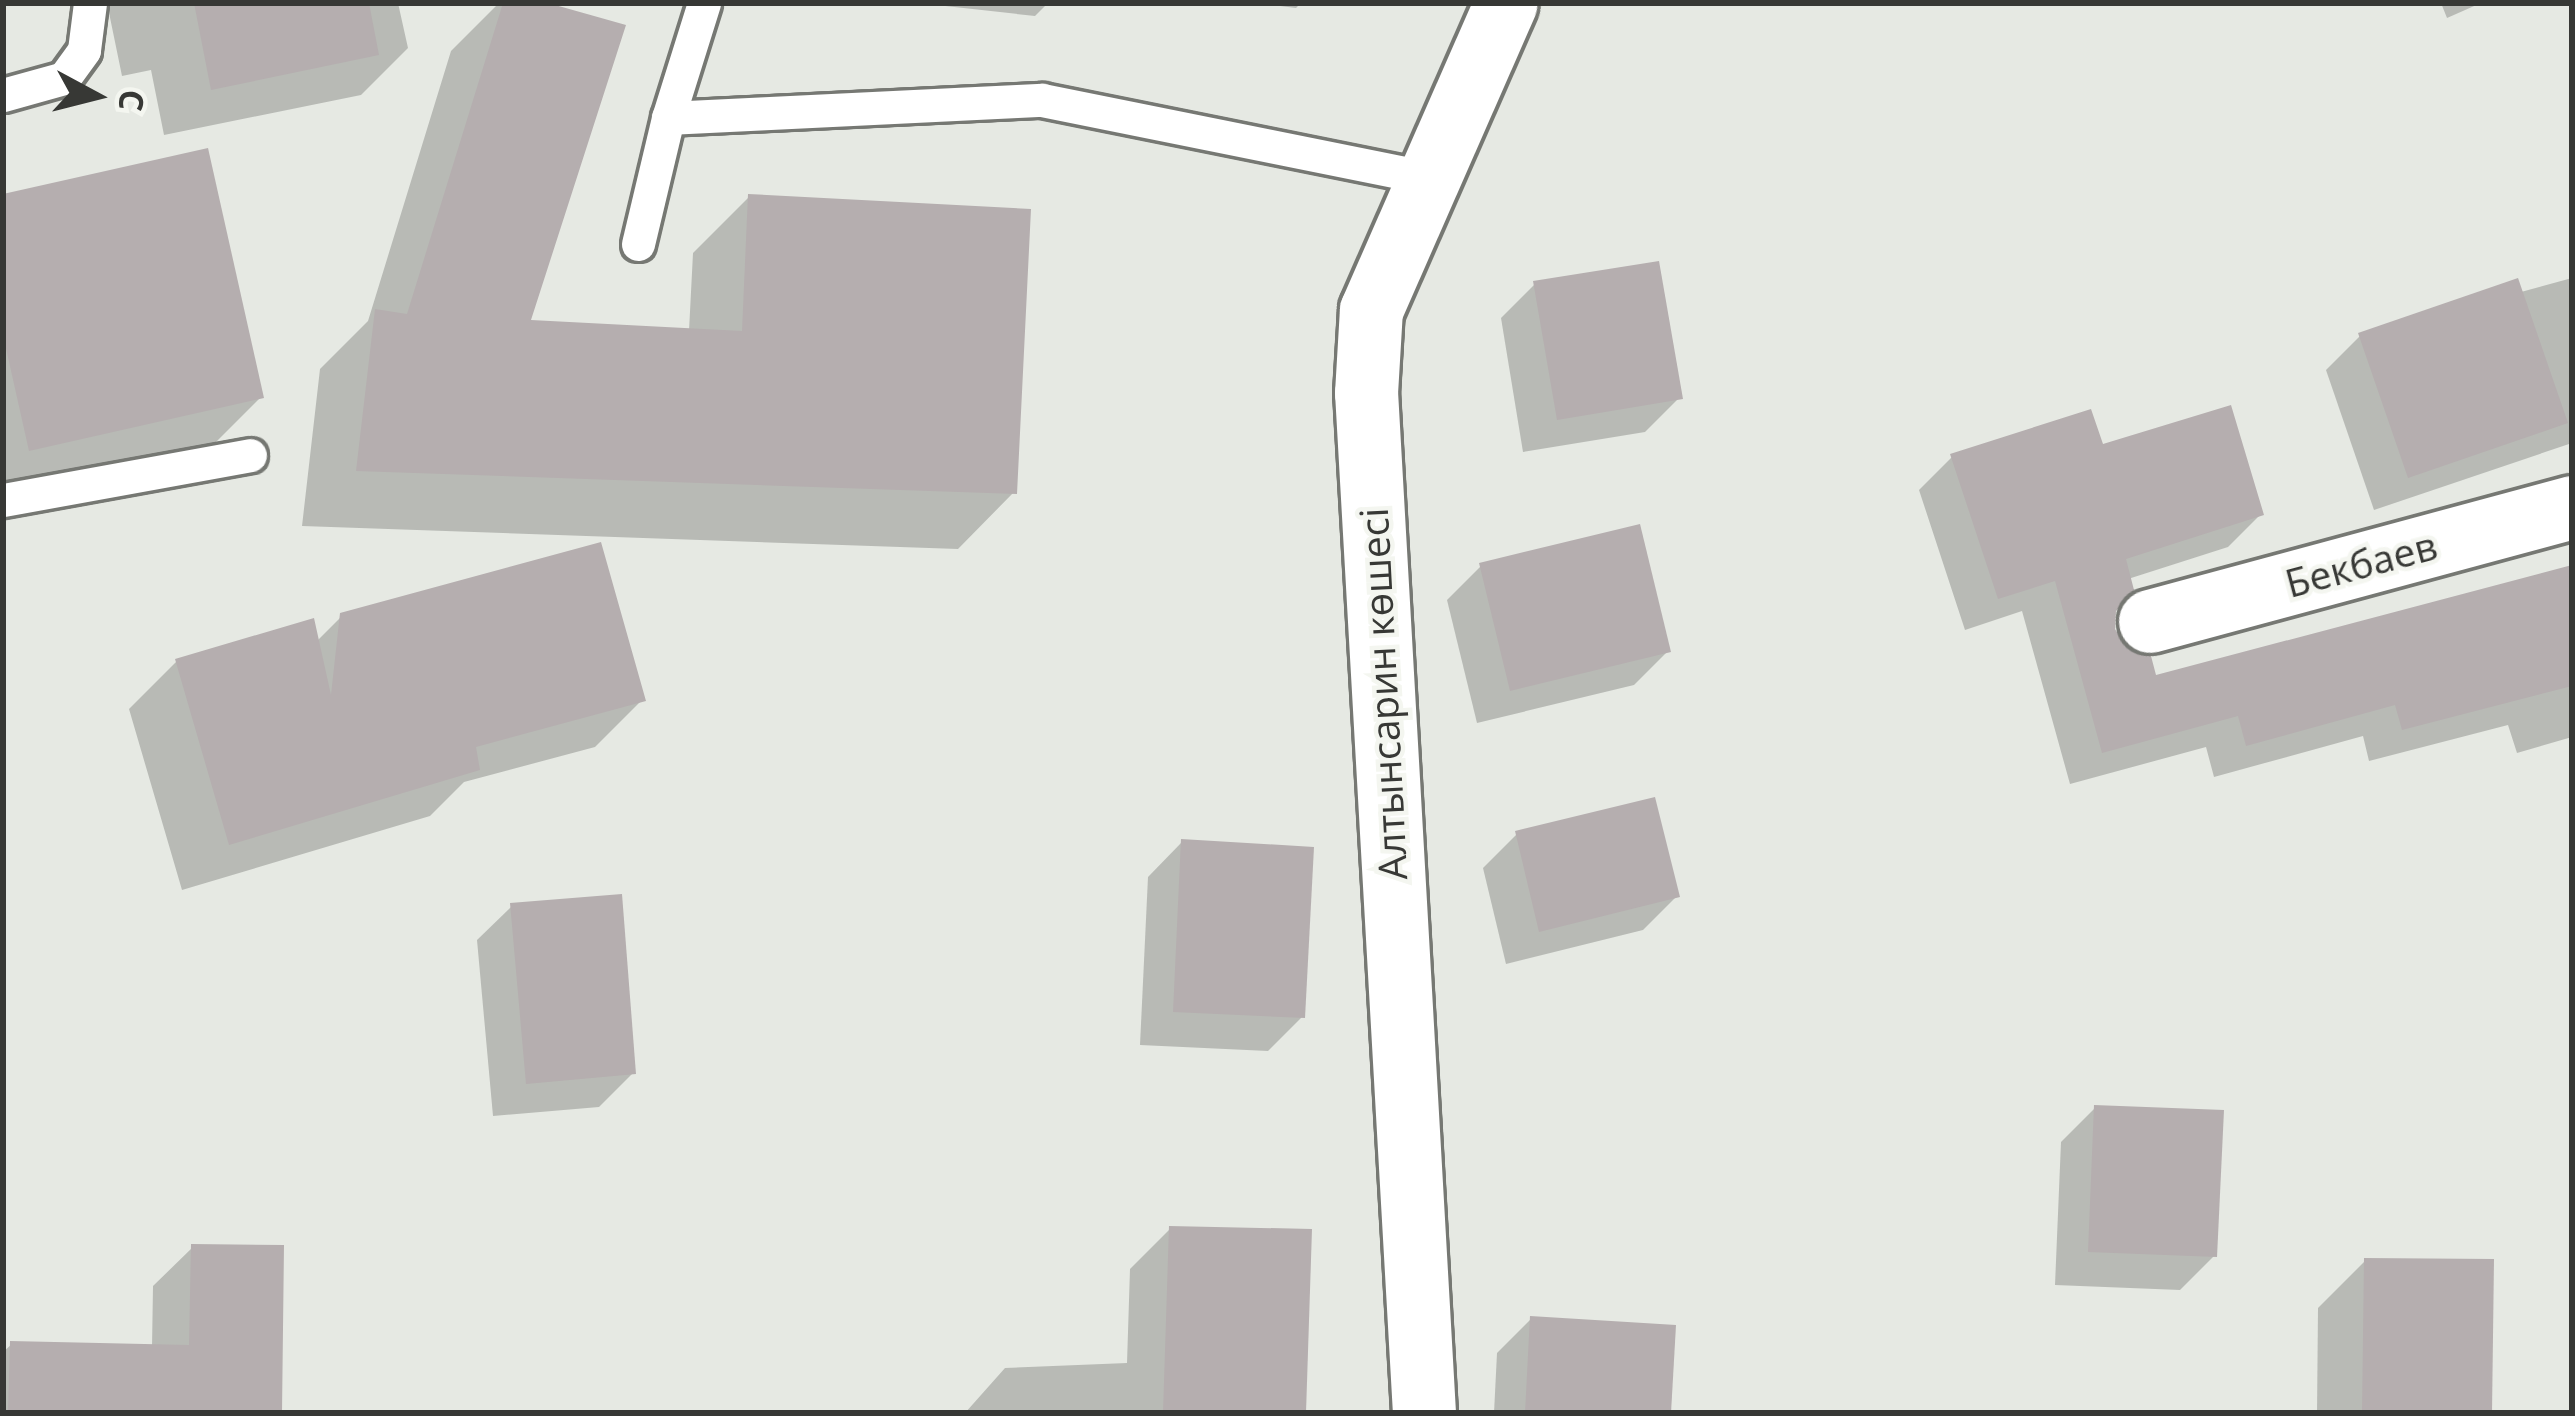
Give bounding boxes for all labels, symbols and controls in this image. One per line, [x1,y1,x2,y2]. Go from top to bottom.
north arrow [36,36,156,156]
text: С [109,87,156,114]
street label: Алтынсарин көшесі [1350,507,1416,881]
street label: Бекбаев [2280,521,2442,607]

